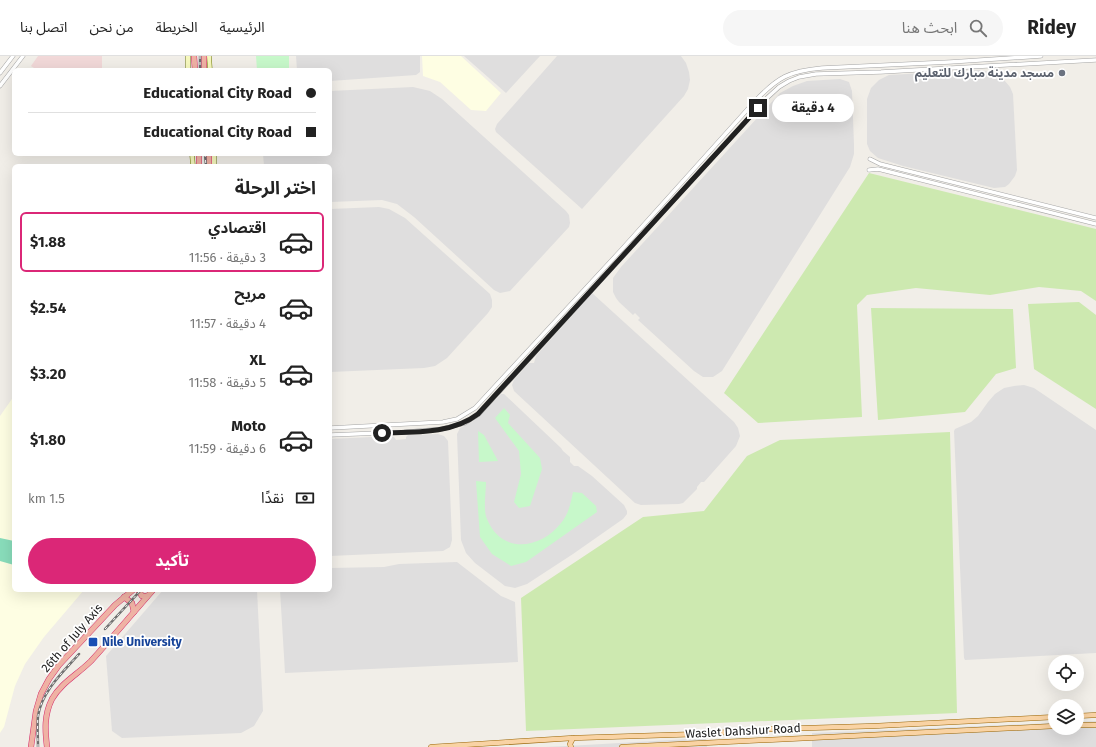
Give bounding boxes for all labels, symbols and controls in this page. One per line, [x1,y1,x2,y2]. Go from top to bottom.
search box [723,10,1003,46]
text: Ridey [1027,16,1076,39]
icon: search [967,17,989,39]
text: اتصل بنا [20,19,67,36]
text: من نحن [89,19,134,36]
text: الخريطة [156,19,198,36]
text: الرئيسية [220,19,265,36]
text: ابحث هنا [902,19,957,37]
place label: مسجد مدينة مبارك للتعليم [915,66,1054,82]
marker: مسجد مدينة مبارك للتعليم [1057,68,1067,78]
text: Educational City Road [143,84,292,102]
callout: 4 دقيقة [772,94,854,122]
route end [749,99,767,117]
text: 4 دقيقة [791,100,835,115]
text: Educational City Road [143,123,292,141]
text: اختر الرحلة [235,177,316,199]
text: اقتصادي [208,219,266,237]
icon: car [278,224,314,260]
text: $1.88 [30,233,66,251]
text: 3 دقيقة · 11:56 [189,250,266,265]
text: مريح [234,285,266,303]
icon: car [278,290,314,326]
text: $2.54 [30,299,66,317]
text: 4 دقيقة · 11:57 [190,316,266,331]
text: XL [250,351,266,369]
icon: car [278,356,314,392]
text: $3.20 [30,365,66,383]
text: 5 دقيقة · 11:58 [188,375,266,390]
text: Moto [231,417,266,435]
icon: car [278,422,314,458]
route start [373,424,391,442]
text: $1.80 [30,431,66,449]
text: 6 دقيقة · 11:59 [189,441,266,456]
icon: cash [294,487,316,509]
text: نقدًا [261,489,284,507]
text: 1.5 km [28,491,65,506]
button: تأكيد [28,538,316,584]
street label: 26th of July Axis [39,601,106,675]
place label: Nile University [102,635,183,649]
marker: Nile University [87,636,99,648]
map controls [1048,655,1084,735]
button: locate [1048,655,1084,691]
button: layers [1048,699,1084,735]
street label: Waslet Dahshur Road [685,721,801,741]

